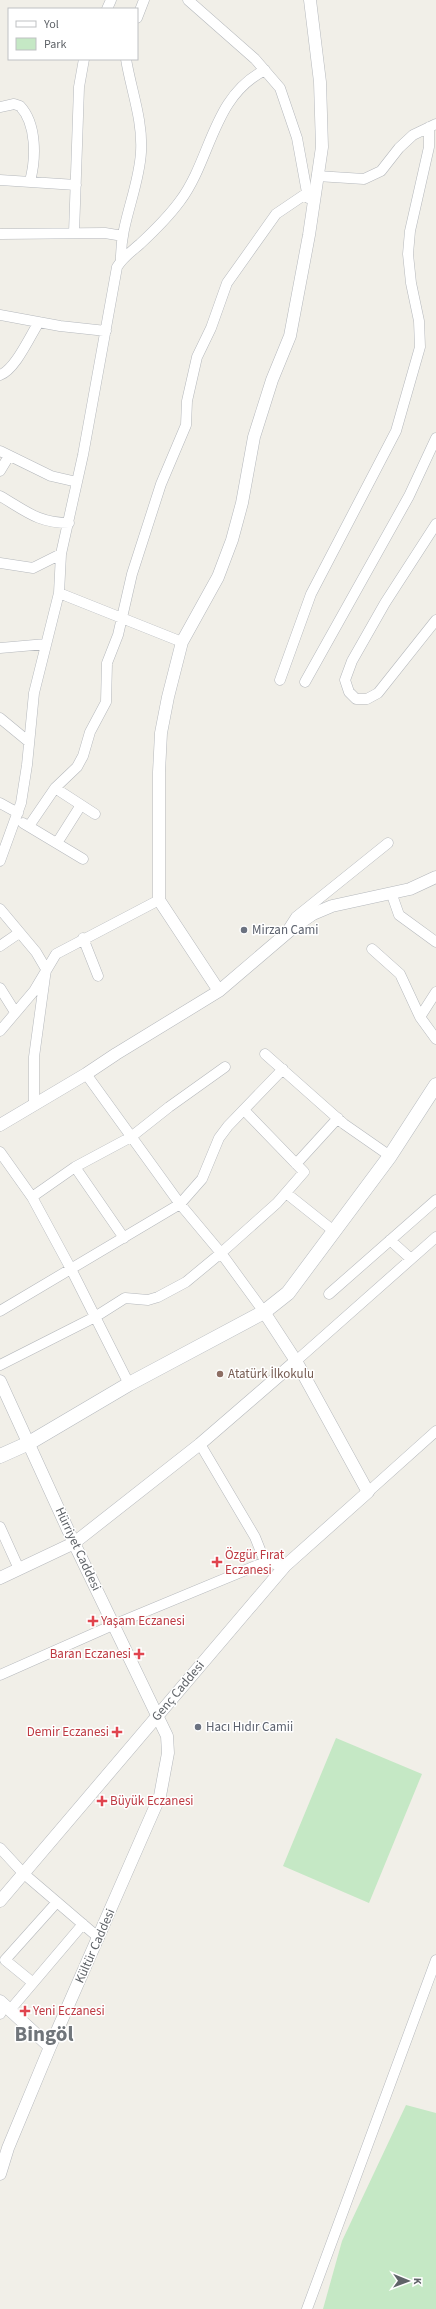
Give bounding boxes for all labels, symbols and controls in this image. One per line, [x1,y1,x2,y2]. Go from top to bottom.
legend [8,8,138,60]
text: Yol [43,16,59,33]
text: Park [44,36,66,53]
place label: Mirzan Cami [252,921,319,939]
marker: Mirzan Cami [239,925,249,935]
place label: Atatürk İlkokulu [228,1365,314,1383]
marker: Atatürk İlkokulu [215,1369,225,1379]
street label: Hürriyet Caddesi [51,1504,105,1594]
place label: Özgür Fırat Eczanesi [225,1546,285,1579]
marker: Özgür Fırat Eczanesi [212,1557,222,1567]
place label: Yaşam Eczanesi [100,1612,185,1630]
marker: Yaşam Eczanesi [88,1616,98,1626]
place label: Baran Eczanesi [50,1645,131,1663]
marker: Baran Eczanesi [134,1649,144,1659]
street label: Genç Caddesi [147,1657,209,1725]
place label: Hacı Hıdır Camii [206,1718,293,1736]
marker: Hacı Hıdır Camii [193,1722,203,1732]
place label: Demir Eczanesi [27,1723,109,1741]
marker: Demir Eczanesi [112,1727,122,1737]
place label: Büyük Eczanesi [110,1792,194,1810]
marker: Büyük Eczanesi [97,1796,107,1806]
street label: Kültür Caddesi [71,1906,119,1986]
place label: Yeni Eczanesi [32,2002,105,2020]
marker: Yeni Eczanesi [20,2006,30,2016]
district label: Bingöl [14,2019,74,2049]
north arrow [388,2261,428,2301]
text: K [410,2278,425,2285]

